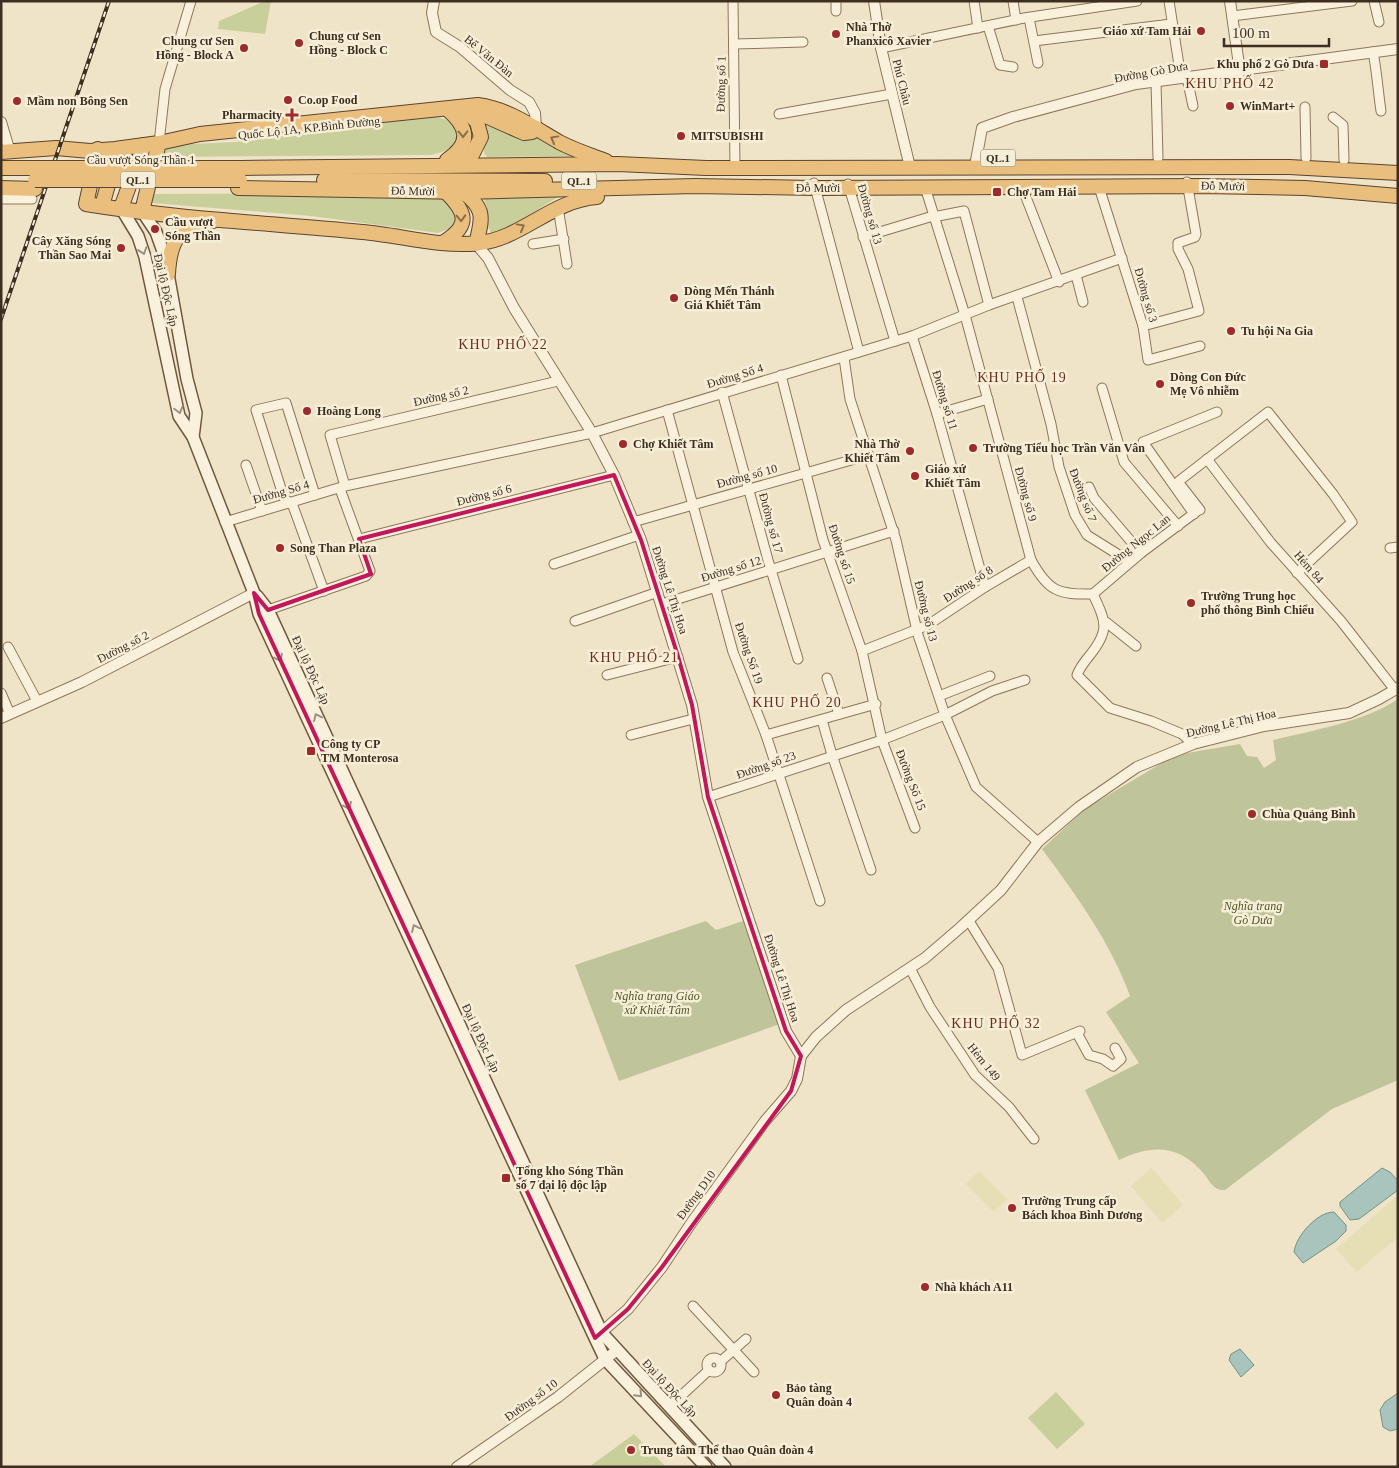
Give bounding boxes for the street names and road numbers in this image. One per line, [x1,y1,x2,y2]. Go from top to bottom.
street label: Bế Văn Đàn [462,32,516,80]
street label: Đường số 1 [714,56,728,112]
street label: Phú Châu [890,57,914,107]
street label: Đường Gò Dưa [1113,59,1190,85]
street label: Quốc Lộ 1A, KP.Bình Đường [237,114,381,142]
road number: QL.1 [980,150,1016,167]
street label: Cầu vượt Sóng Thần 1 [87,153,195,167]
road number: QL.1 [120,172,156,188]
road number: QL.1 [562,172,596,190]
street label: Đỗ Mười [1201,179,1246,193]
street label: Đỗ Mười [796,181,841,195]
street label: Đường số 13 [855,182,885,246]
street label: Đỗ Mười [391,184,436,198]
street label: Đại lộ Độc Lập [151,252,181,328]
street label: Đường số 3 [1132,266,1160,324]
street label: Đường Số 4 [705,361,765,391]
street label: Đường số 11 [929,368,961,432]
street label: Đường số 2 [412,383,470,409]
street label: Đường số 10 [715,461,779,491]
street label: Đường số 9 [1012,465,1040,523]
street label: Đường số 7 [1066,466,1100,524]
street label: Đường Số 4 [251,477,311,507]
street label: Đường số 6 [455,481,513,509]
street label: Đường số 17 [756,491,786,555]
street label: Đường Ngọc Lan [1099,511,1173,575]
street label: Đường số 15 [826,522,858,586]
street label: Đường Lê Thị Hoa [649,544,691,636]
street label: Hẻm 84 [1291,548,1327,586]
street label: Đường số 12 [699,553,763,585]
street label: Đường số 8 [941,563,995,605]
street label: Đường số 13 [912,579,940,643]
street label: Đường Số 19 [732,620,766,686]
street label: Đường số 2 [95,628,151,666]
street label: Đại lộ Độc Lập [289,633,333,707]
street label: Đường Lê Thị Hoa [1185,706,1278,740]
street label: Đường số 23 [734,748,798,782]
street label: Đường Số 15 [893,748,929,812]
street label: Đường Lê Thị Hoa [761,932,803,1024]
street label: Đại lộ Độc Lập [459,1001,503,1075]
street label: Hẻm 149 [965,1040,1003,1084]
street label: Đường D10 [674,1168,718,1222]
street label: Đại lộ Độc Lập [640,1356,700,1420]
street label: Đường số 10 [502,1376,560,1424]

